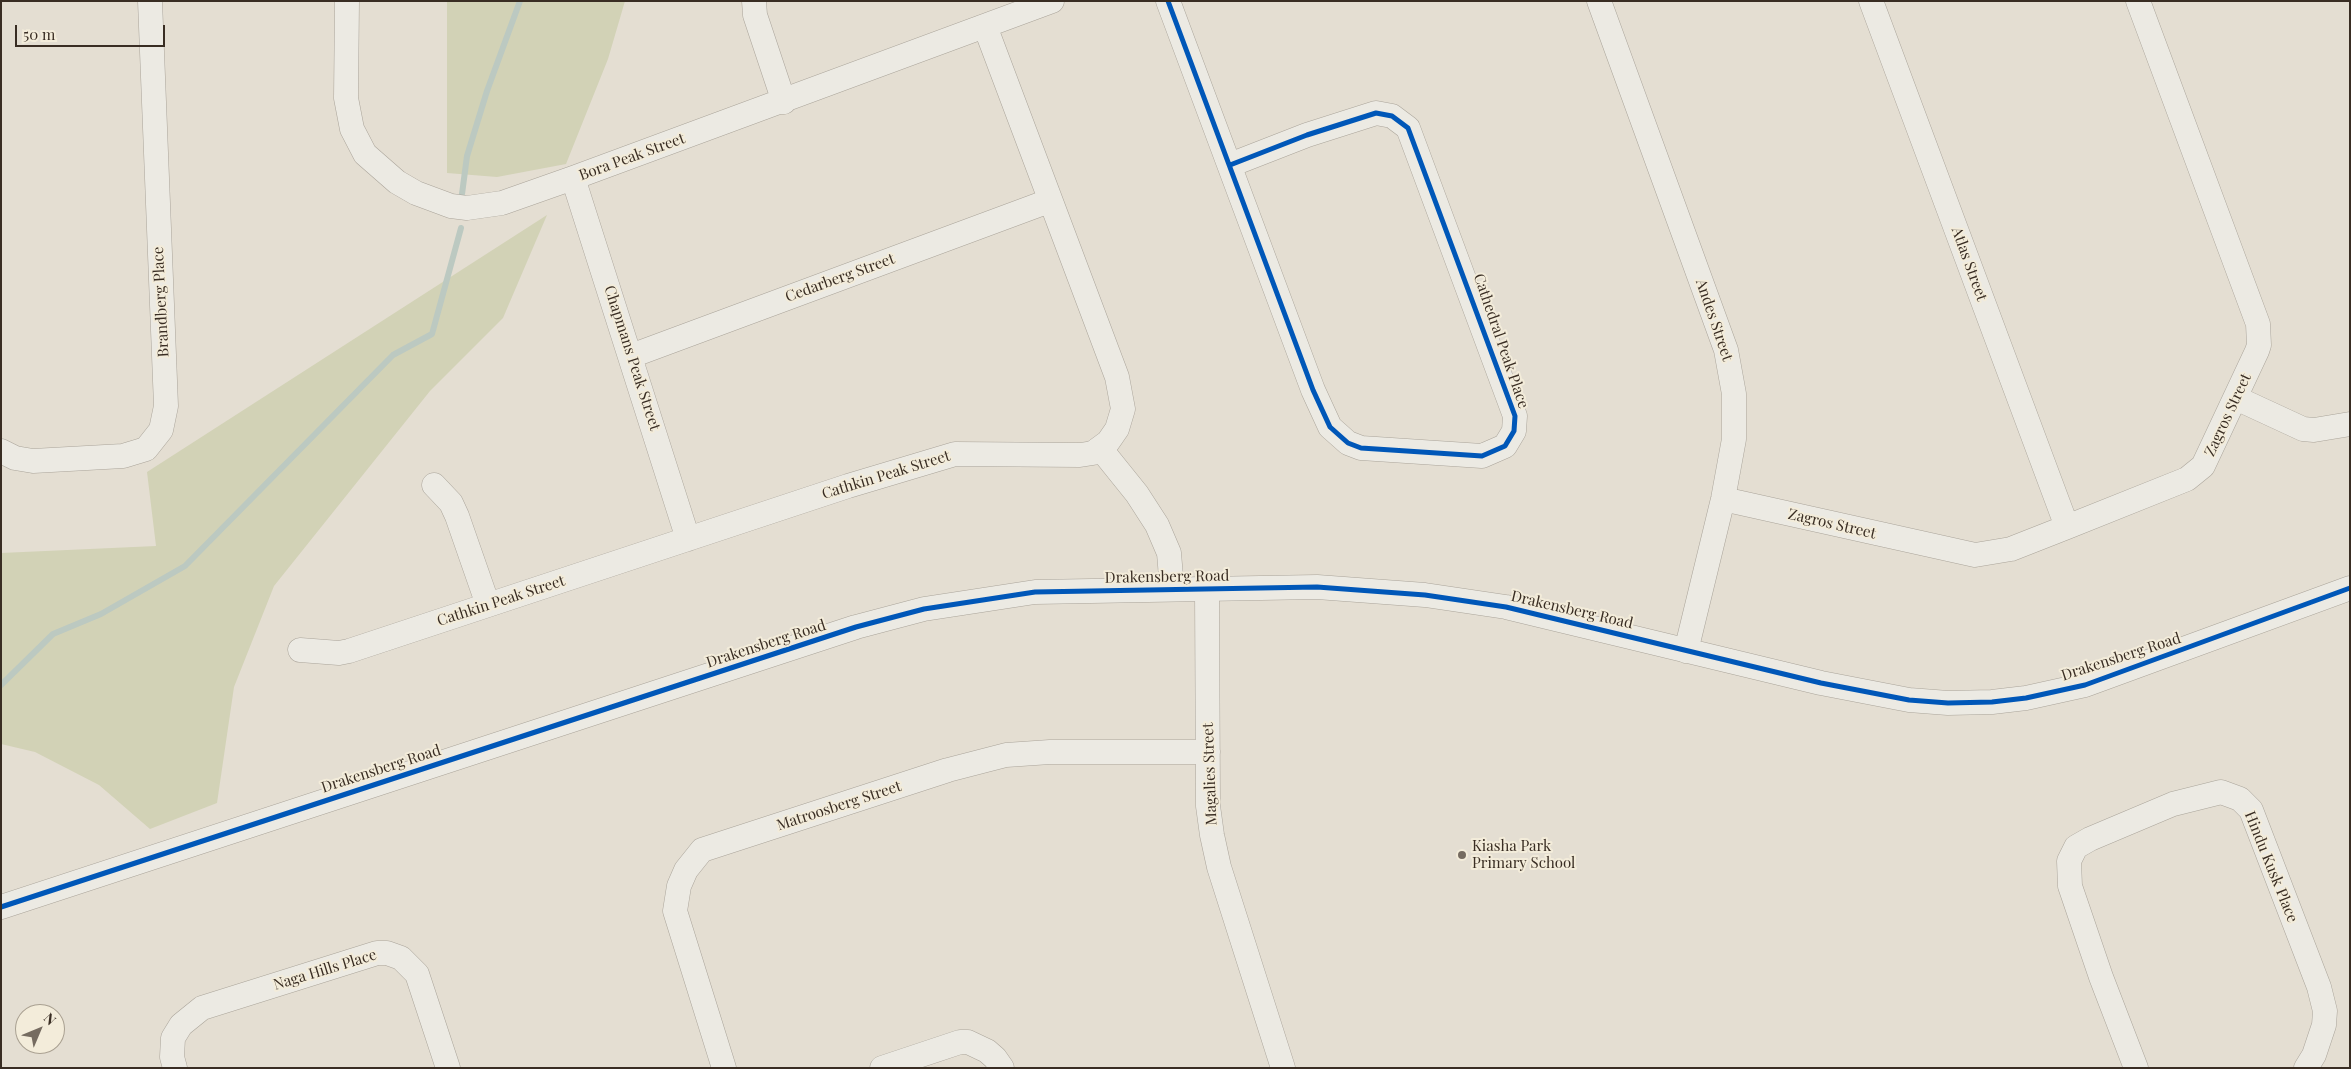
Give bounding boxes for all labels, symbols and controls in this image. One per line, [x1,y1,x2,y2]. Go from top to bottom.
scale bar [18,15,168,47]
text: 50 m [23,24,55,44]
street label: Bora Peak Street [577,129,687,185]
street label: Atlas Street [1947,225,1991,303]
street label: Brandberg Place [149,246,173,358]
street label: Cedarberg Street [783,250,897,306]
street label: Cathedral Peak Place [1469,271,1533,411]
street label: Andes Street [1692,277,1736,363]
street label: Chapmans Peak Street [600,283,664,433]
street label: Zagros Street [2201,371,2255,459]
street label: Cathkin Peak Street [820,447,952,503]
street label: Zagros Street [1786,505,1878,543]
street label: Drakensberg Road [1105,567,1229,587]
street label: Cathkin Peak Street [435,572,567,630]
street label: Drakensberg Road [1509,587,1635,633]
street label: Drakensberg Road [704,616,828,672]
street label: Drakensberg Road [2059,629,2183,685]
street label: Magalies Street [1199,722,1221,826]
street label: Drakensberg Road [319,741,443,797]
street label: Matroosberg Street [774,777,904,835]
street label: Hindu Kusk Place [2240,809,2302,925]
place label: Kiasha Park Primary School [1472,837,1575,872]
marker: Kiasha Park Primary School [1456,849,1468,861]
street label: Naga Hills Place [271,946,379,994]
north arrow [15,1004,65,1054]
text: N [40,1008,61,1029]

